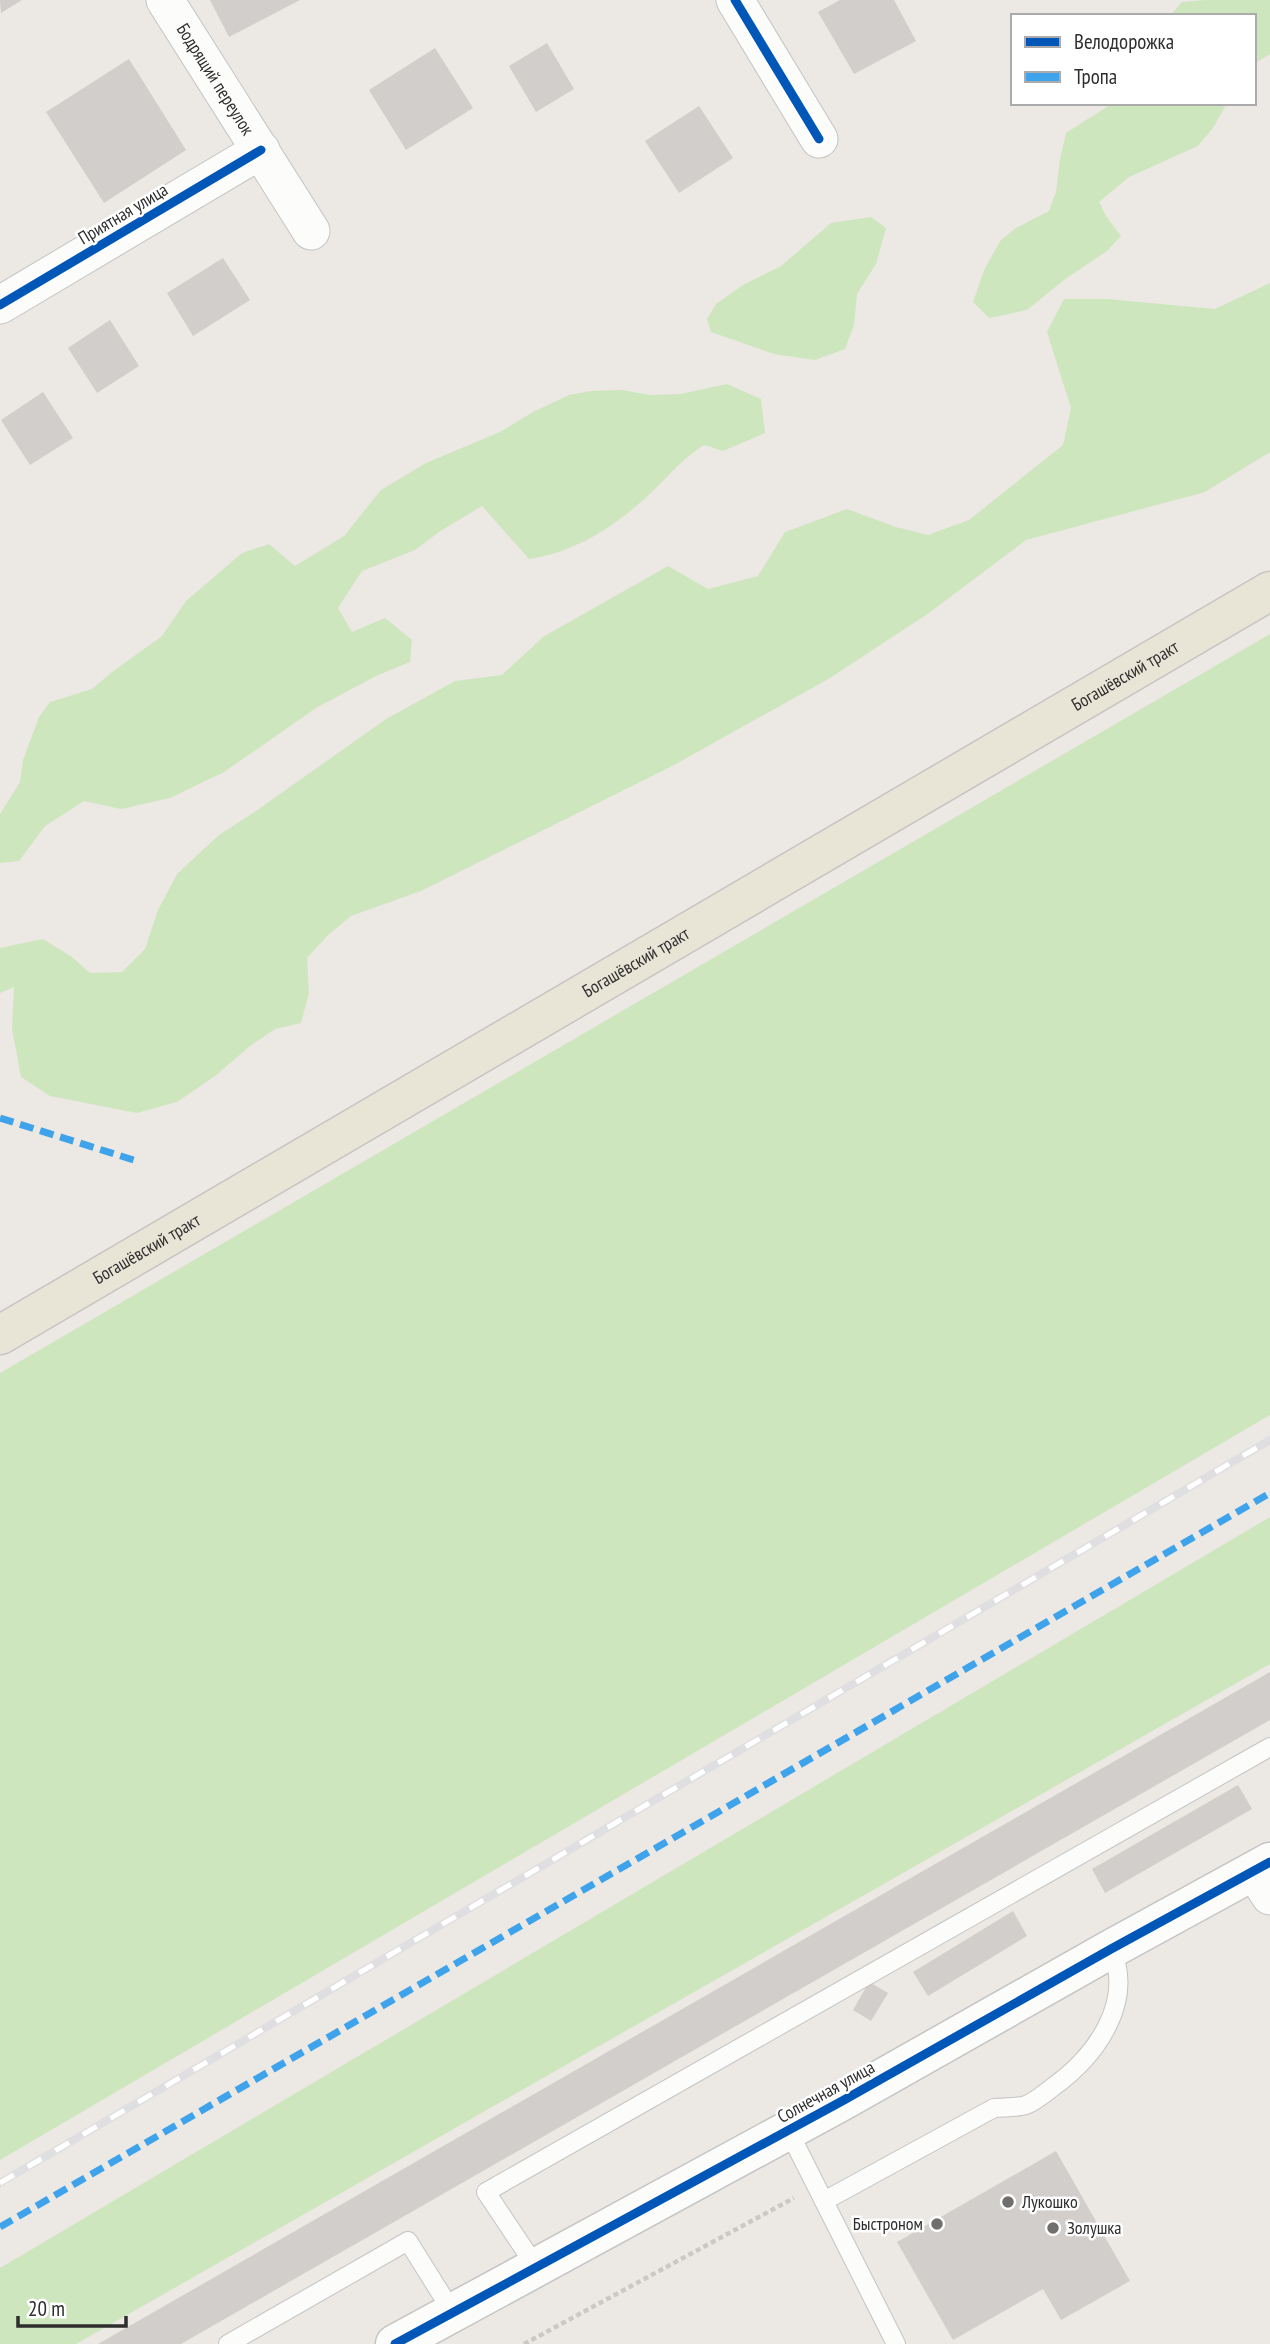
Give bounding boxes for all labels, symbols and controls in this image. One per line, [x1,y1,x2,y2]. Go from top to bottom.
legend [1011,14,1256,105]
street label: Бодрящий переулок [172,19,260,139]
text: Велодорожка [1074,28,1174,55]
text: Тропа [1074,63,1117,90]
street label: Приятная улица [74,178,172,249]
street label: Богашёвский тракт [1067,635,1183,716]
street label: Богашёвский тракт [578,922,694,1002]
street label: Богашёвский тракт [89,1208,204,1289]
street label: Солнечная улица [773,2055,878,2128]
place label: Лукошко [1021,2190,1078,2213]
marker: Лукошко [1000,2194,1016,2210]
place label: Быстроном [853,2212,923,2235]
marker: Быстроном [929,2216,945,2232]
place label: Золушка [1067,2216,1122,2239]
marker: Золушка [1045,2220,1061,2236]
scale bar [18,2284,126,2328]
text: 20 m [28,2295,65,2322]

